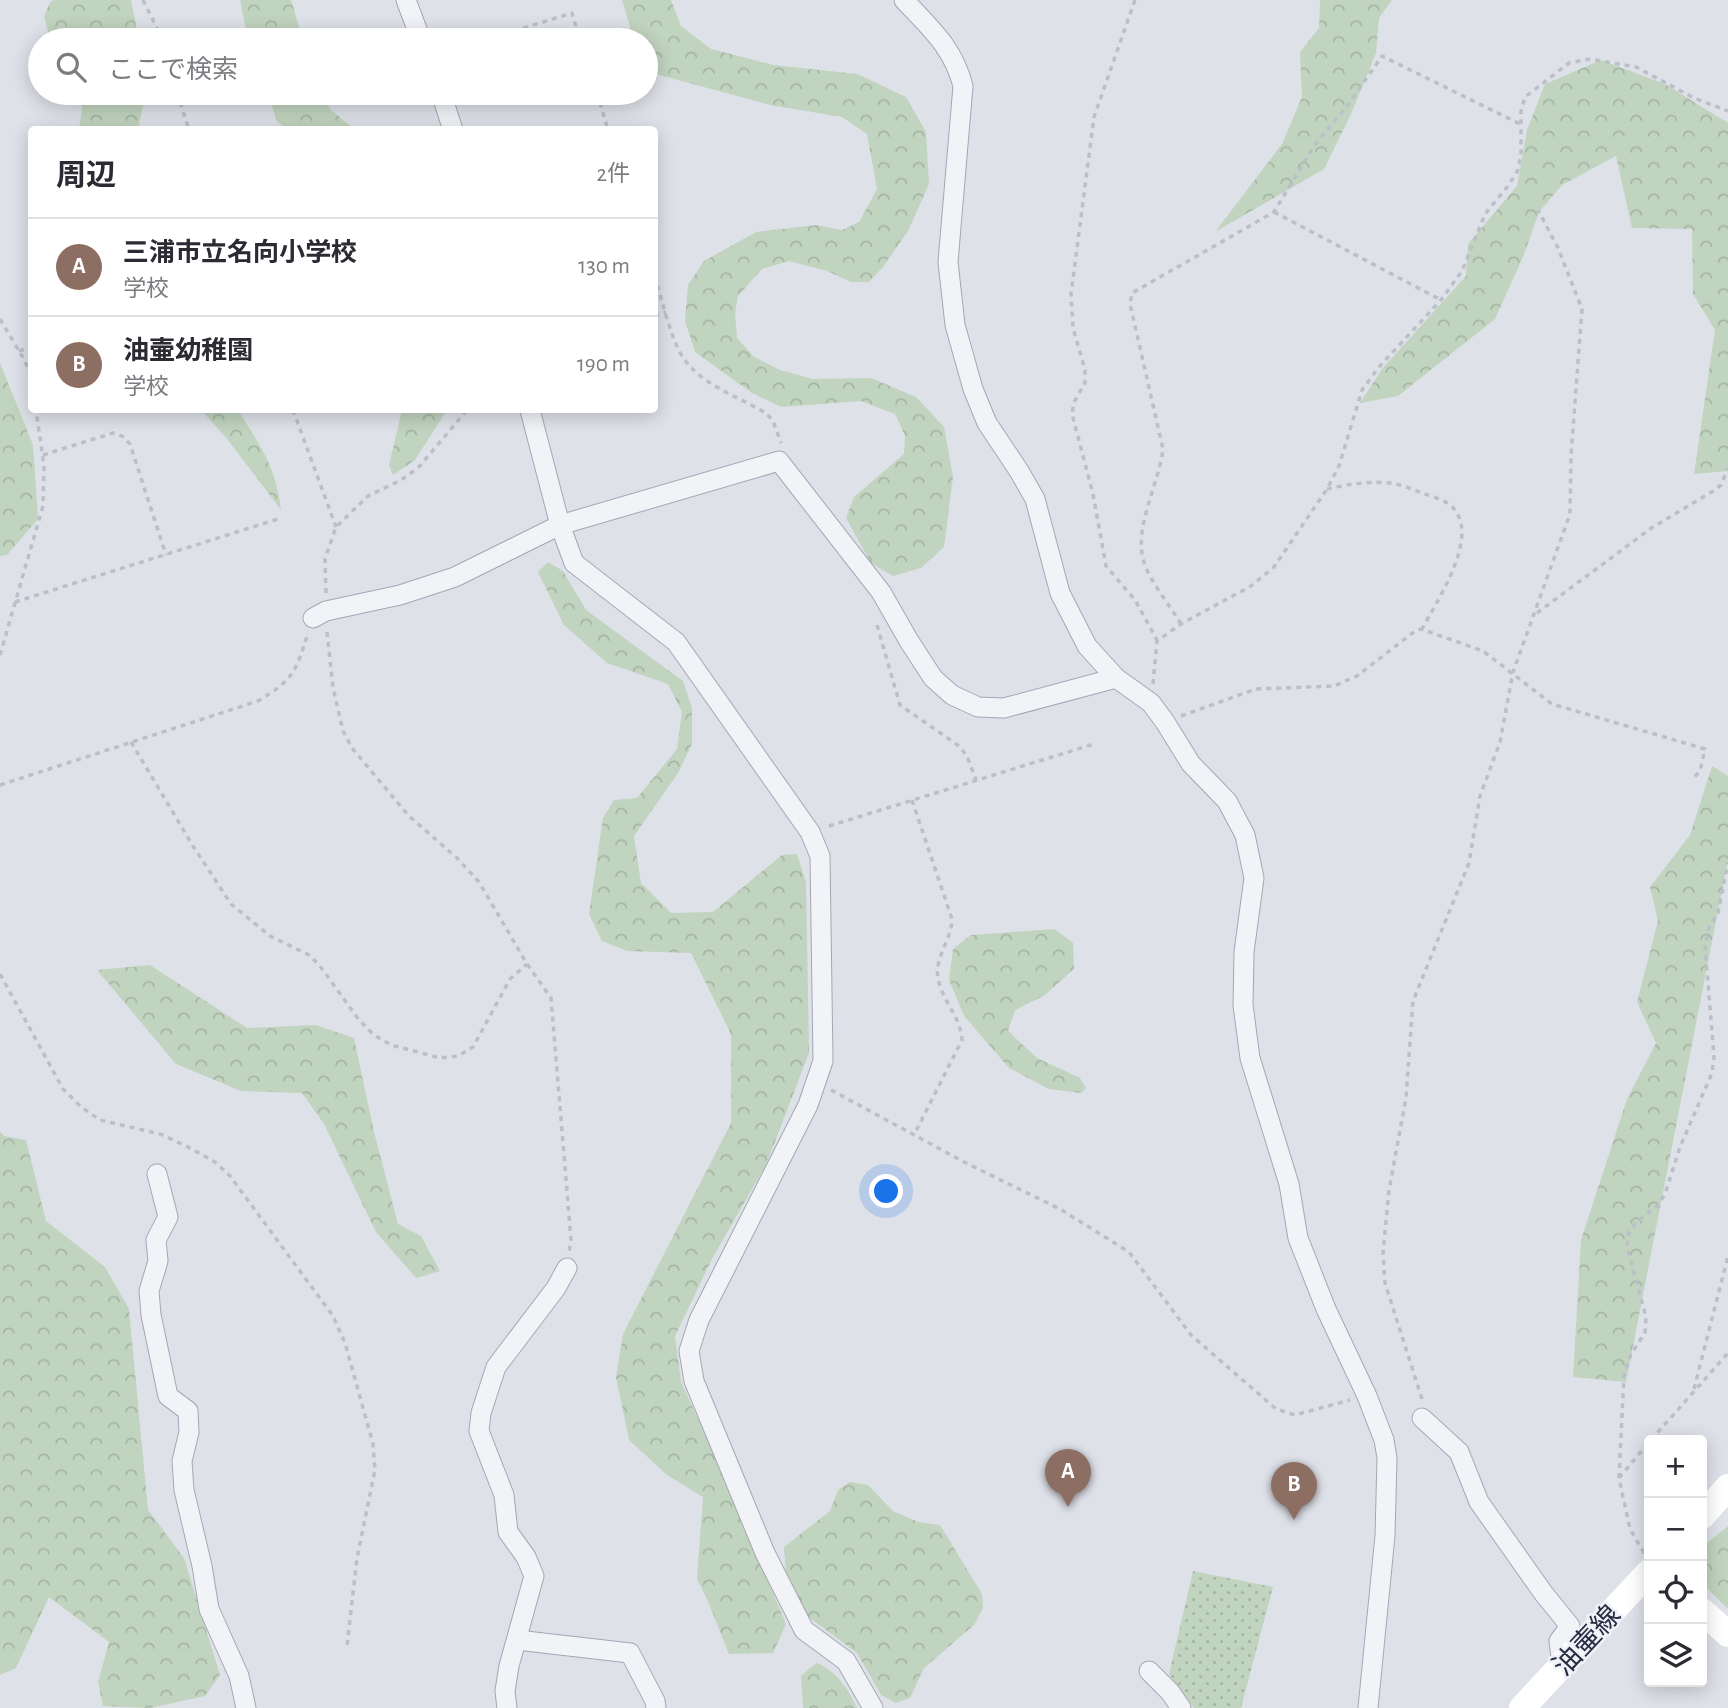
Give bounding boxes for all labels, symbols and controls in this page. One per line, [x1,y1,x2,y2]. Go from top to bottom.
search box [28,28,658,105]
icon: search [52,48,90,86]
text: ここで検索 [108,57,238,83]
text: 周辺 [56,161,116,191]
text: 2件 [597,163,630,186]
text: 三浦市立名向小学校 [123,240,357,266]
text: A [72,255,86,278]
text: 130 m [578,255,630,278]
text: 学校 [123,278,169,301]
text: 油壷幼稚園 [123,338,253,364]
text: B [72,353,86,376]
text: 190 m [577,353,630,376]
text: 学校 [123,376,169,399]
your location [869,1174,903,1208]
map controls [1644,1435,1707,1687]
button: + [1644,1435,1707,1498]
pin: A [1045,1449,1091,1507]
pin: B [1271,1462,1317,1520]
button: − [1644,1498,1707,1561]
button: locate [1644,1561,1707,1624]
street label: 油壷線 [1547,1600,1626,1682]
button: layers [1644,1624,1707,1687]

